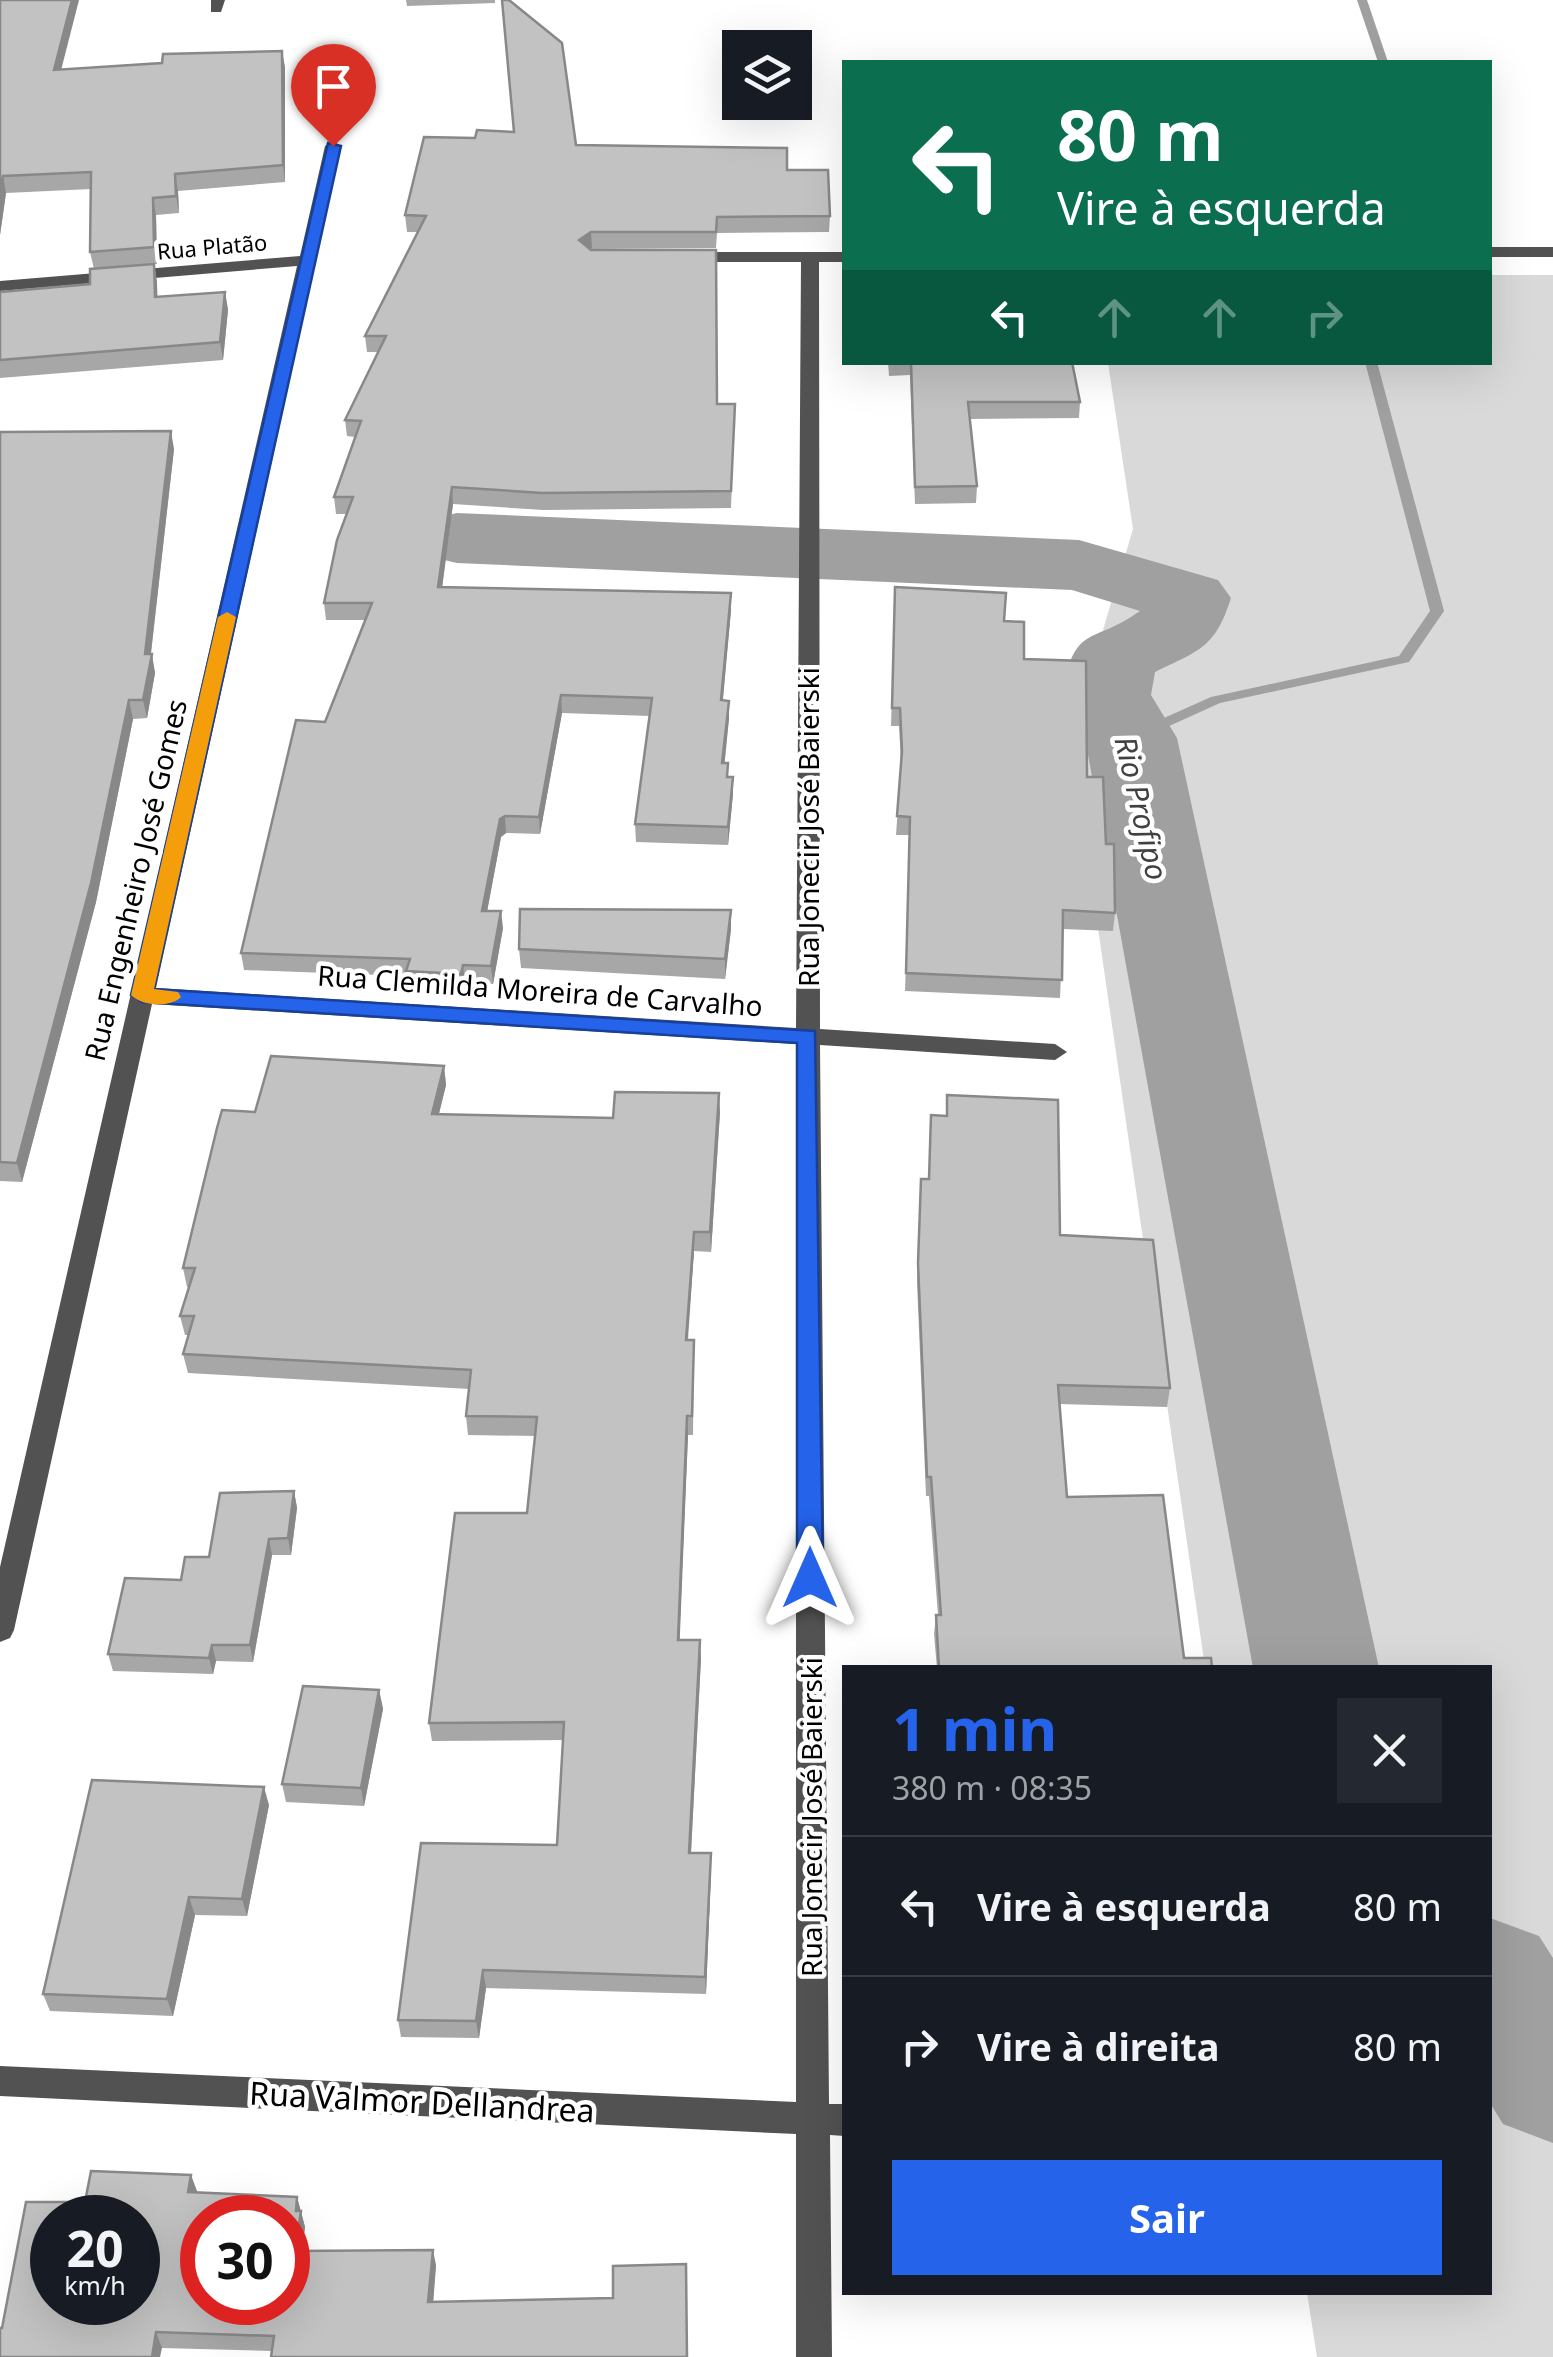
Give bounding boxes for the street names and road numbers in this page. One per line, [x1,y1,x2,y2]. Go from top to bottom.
street label: Rua Platão [156,226,268,266]
street label: Rua Jonecir José Baierski [789,667,827,987]
street label: Rua Engenheiro José Gomes [75,695,195,1065]
street label: Rua Clemilda Moreira de Carvalho [316,955,764,1025]
street label: Rua Jonecir José Baierski [792,1657,830,1977]
street label: Rua Valmor Dellandrea [248,2070,596,2132]

